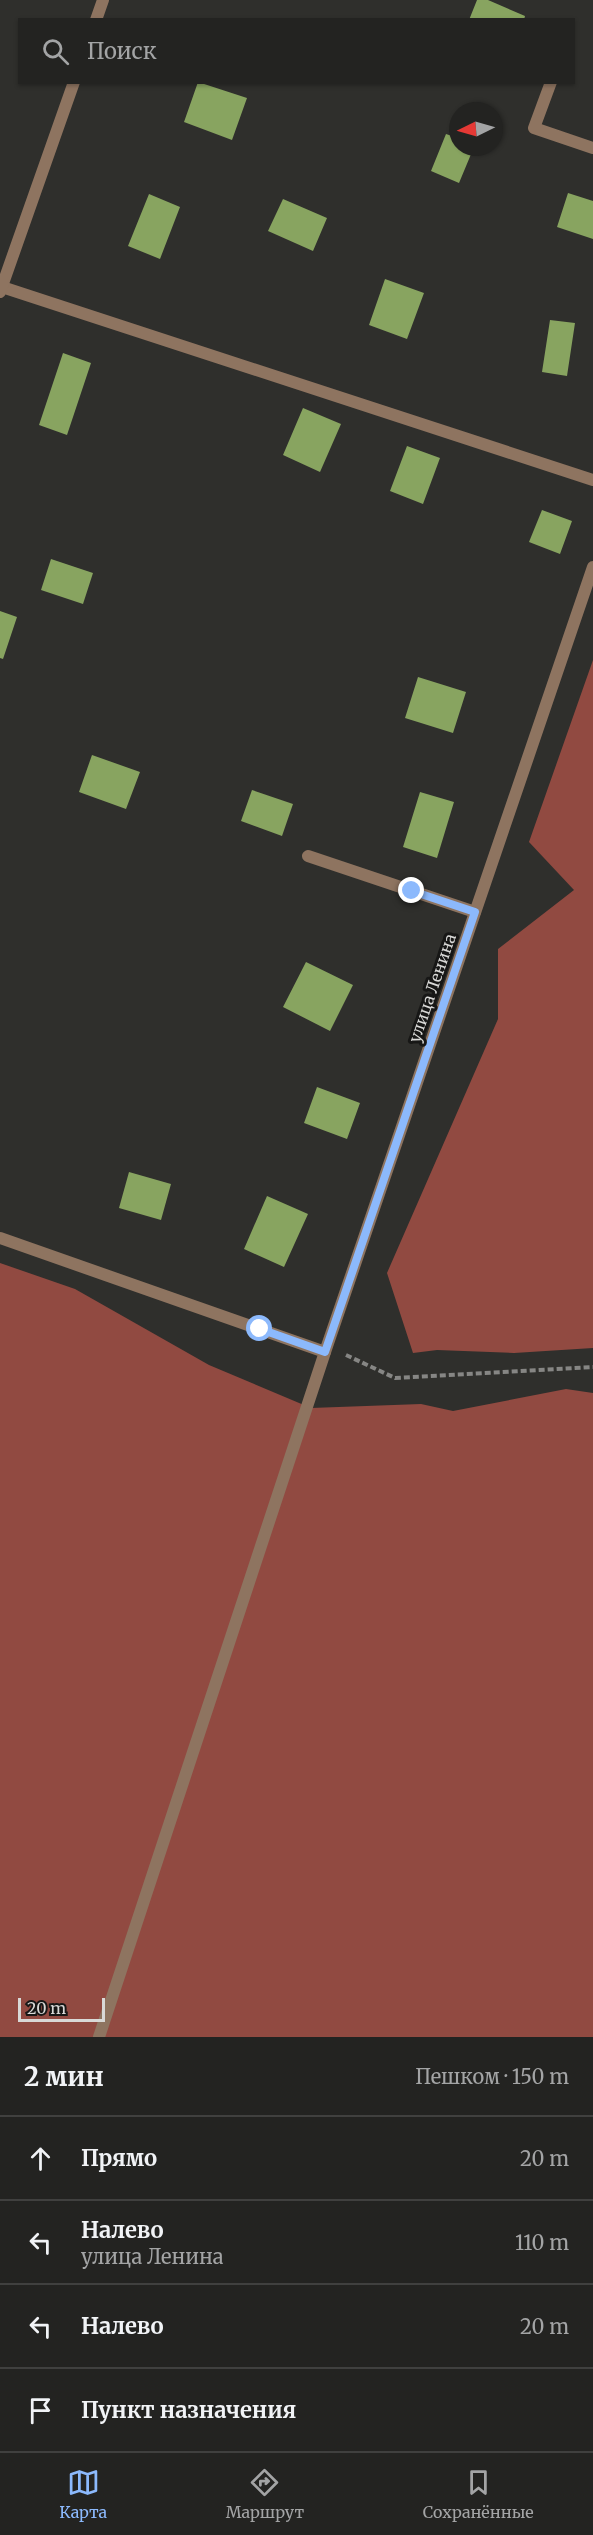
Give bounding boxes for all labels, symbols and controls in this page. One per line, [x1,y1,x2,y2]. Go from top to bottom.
search box [18,18,575,84]
icon: search [39,35,72,68]
text: Поиск [87,37,157,65]
north arrow [449,102,503,156]
route end [398,877,424,903]
street label: улица Ленина [404,930,460,1045]
route start [246,1315,272,1341]
scale bar [18,1995,105,2022]
text: 20 m [27,1998,66,2018]
text: 2 мин [24,2060,104,2093]
text: Пешком · 150 m [415,2064,569,2089]
icon: ahead [24,2142,57,2175]
text: Прямо [81,2144,157,2172]
text: 20 m [520,2146,569,2171]
text: Налево [81,2216,164,2244]
icon: left [24,2226,57,2259]
text: 110 m [515,2230,569,2255]
text: улица Ленина [81,2244,223,2269]
icon: left [24,2310,57,2343]
text: Налево [81,2312,164,2340]
text: 20 m [520,2314,569,2339]
icon: arrive [24,2394,57,2427]
text: Пункт назначения [81,2396,296,2424]
tab: Карта [59,2466,107,2522]
tab: Маршрут [226,2466,304,2522]
tab: Сохранённые [423,2466,534,2522]

